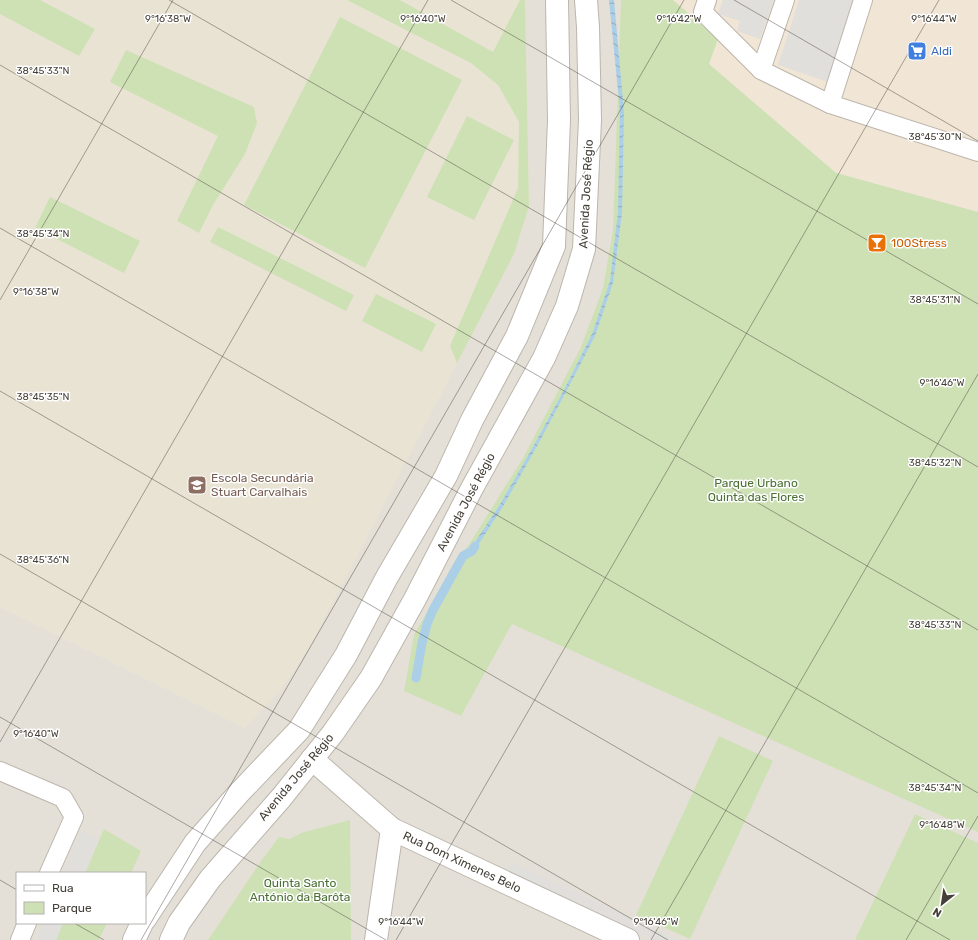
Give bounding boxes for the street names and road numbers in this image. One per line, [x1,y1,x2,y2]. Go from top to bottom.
street label: Avenida José Régio [576,139,596,249]
street label: Avenida José Régio [434,450,498,554]
street label: Avenida José Régio [255,731,337,823]
street label: Rua Dom Ximenes Belo [401,828,523,896]

